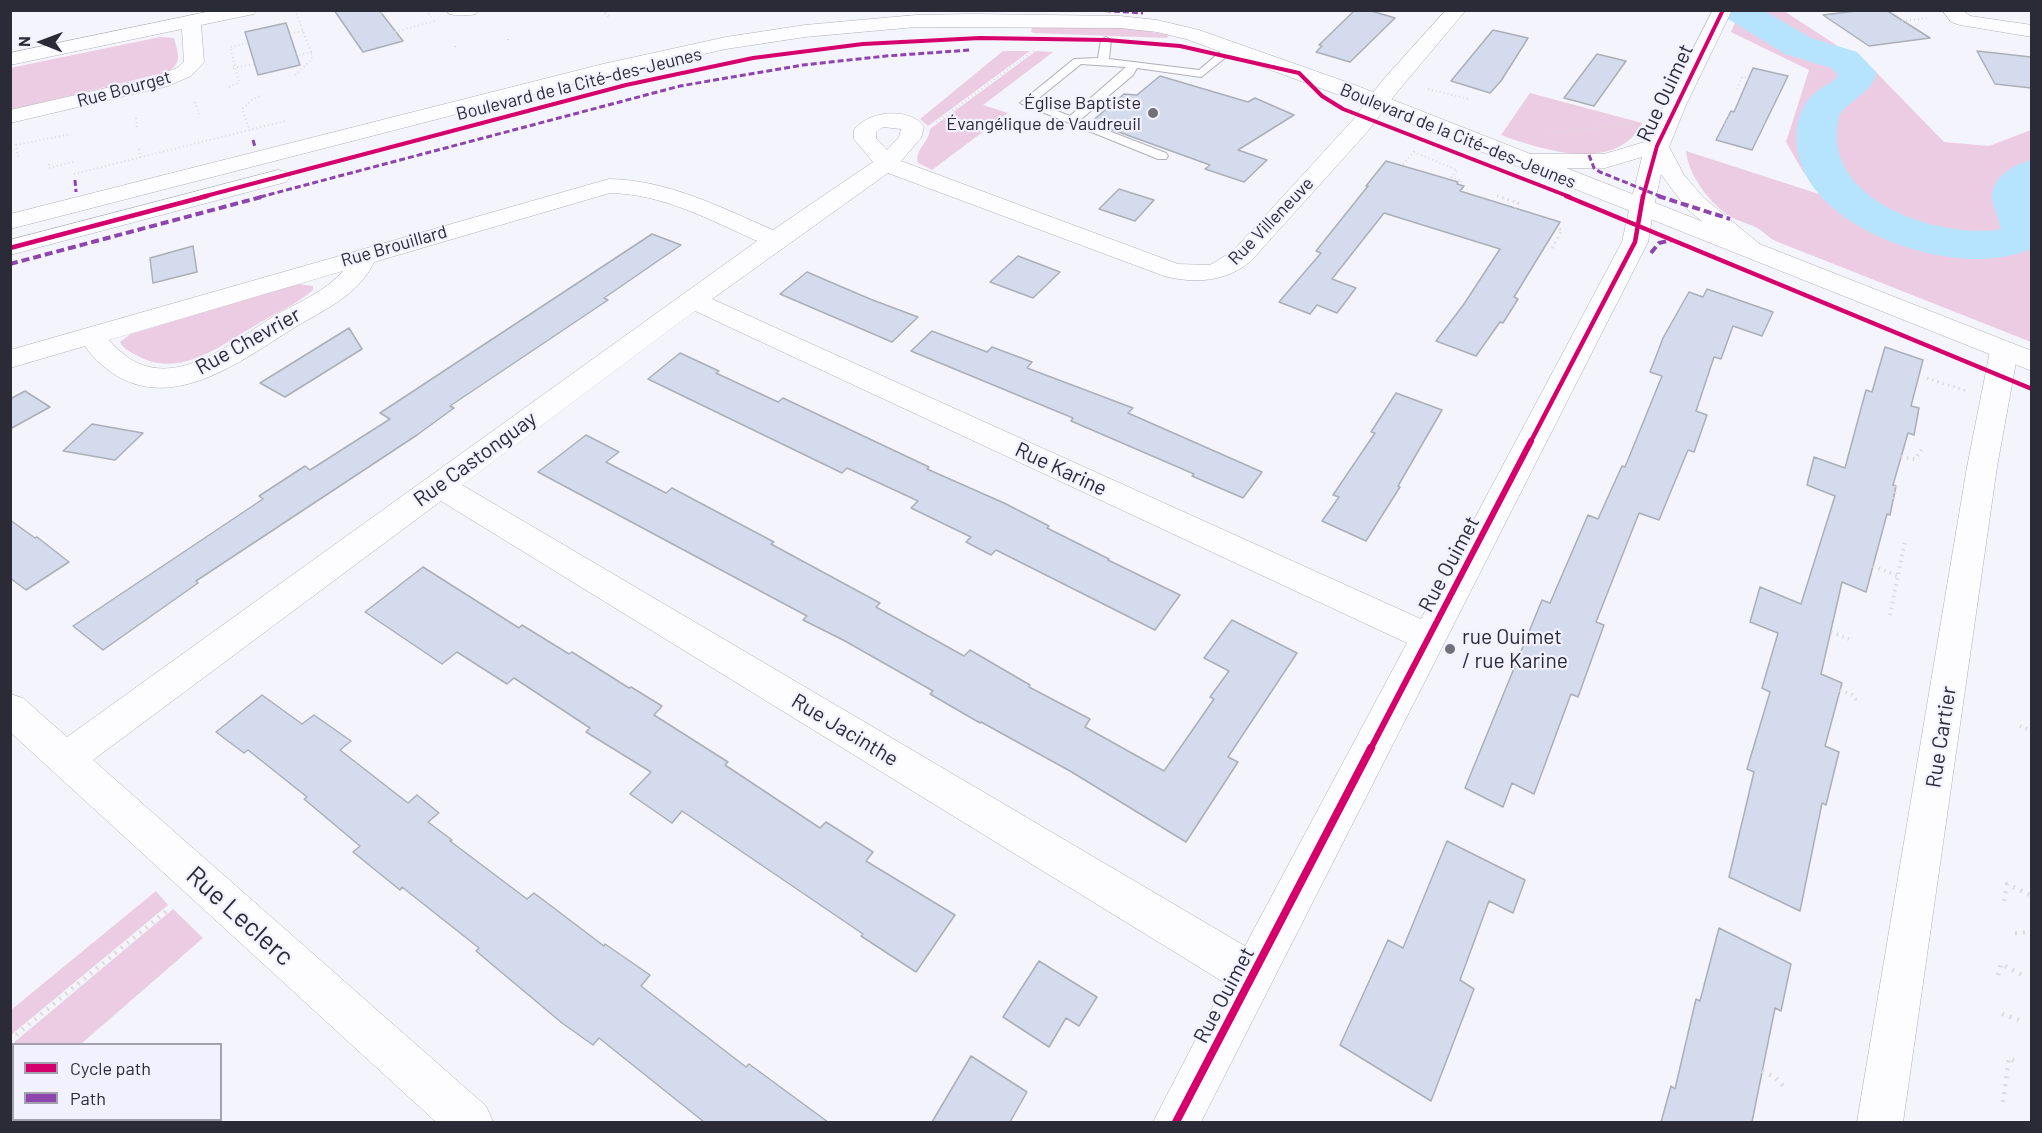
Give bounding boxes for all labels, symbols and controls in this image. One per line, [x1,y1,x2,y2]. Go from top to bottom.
north arrow [12,12,72,72]
text: N [14,36,33,47]
street label: Rue Ouimet [1631,40,1699,146]
street label: Boulevard de la Cité-des-Jeunes [454,43,704,125]
street label: Rue Bourget [75,66,173,112]
street label: Boulevard de la Cité-des-Jeunes [1337,79,1579,193]
place label: Église Baptiste Évangélique de Vaudreuil [946,92,1141,134]
marker: Église Baptiste Évangélique de Vaudreuil [1146,106,1160,120]
street label: Rue Villeneuve [1224,173,1318,269]
street label: Rue Brouillard [338,221,450,271]
street label: Rue Chevrier [191,302,305,380]
street label: Rue Castonguay [409,406,541,512]
street label: Rue Karine [1011,437,1111,501]
street label: Rue Ouimet [1413,512,1485,616]
place label: rue Ouimet / rue Karine [1462,624,1568,674]
marker: rue Ouimet / rue Karine [1443,642,1457,656]
street label: Rue Cartier [1921,684,1961,790]
street label: Rue Jacinthe [787,688,903,772]
street label: Rue Leclerc [180,860,300,972]
street label: Rue Ouimet [1188,943,1260,1047]
legend [12,1043,222,1121]
text: Cycle path [70,1057,151,1079]
text: Path [70,1087,106,1109]

